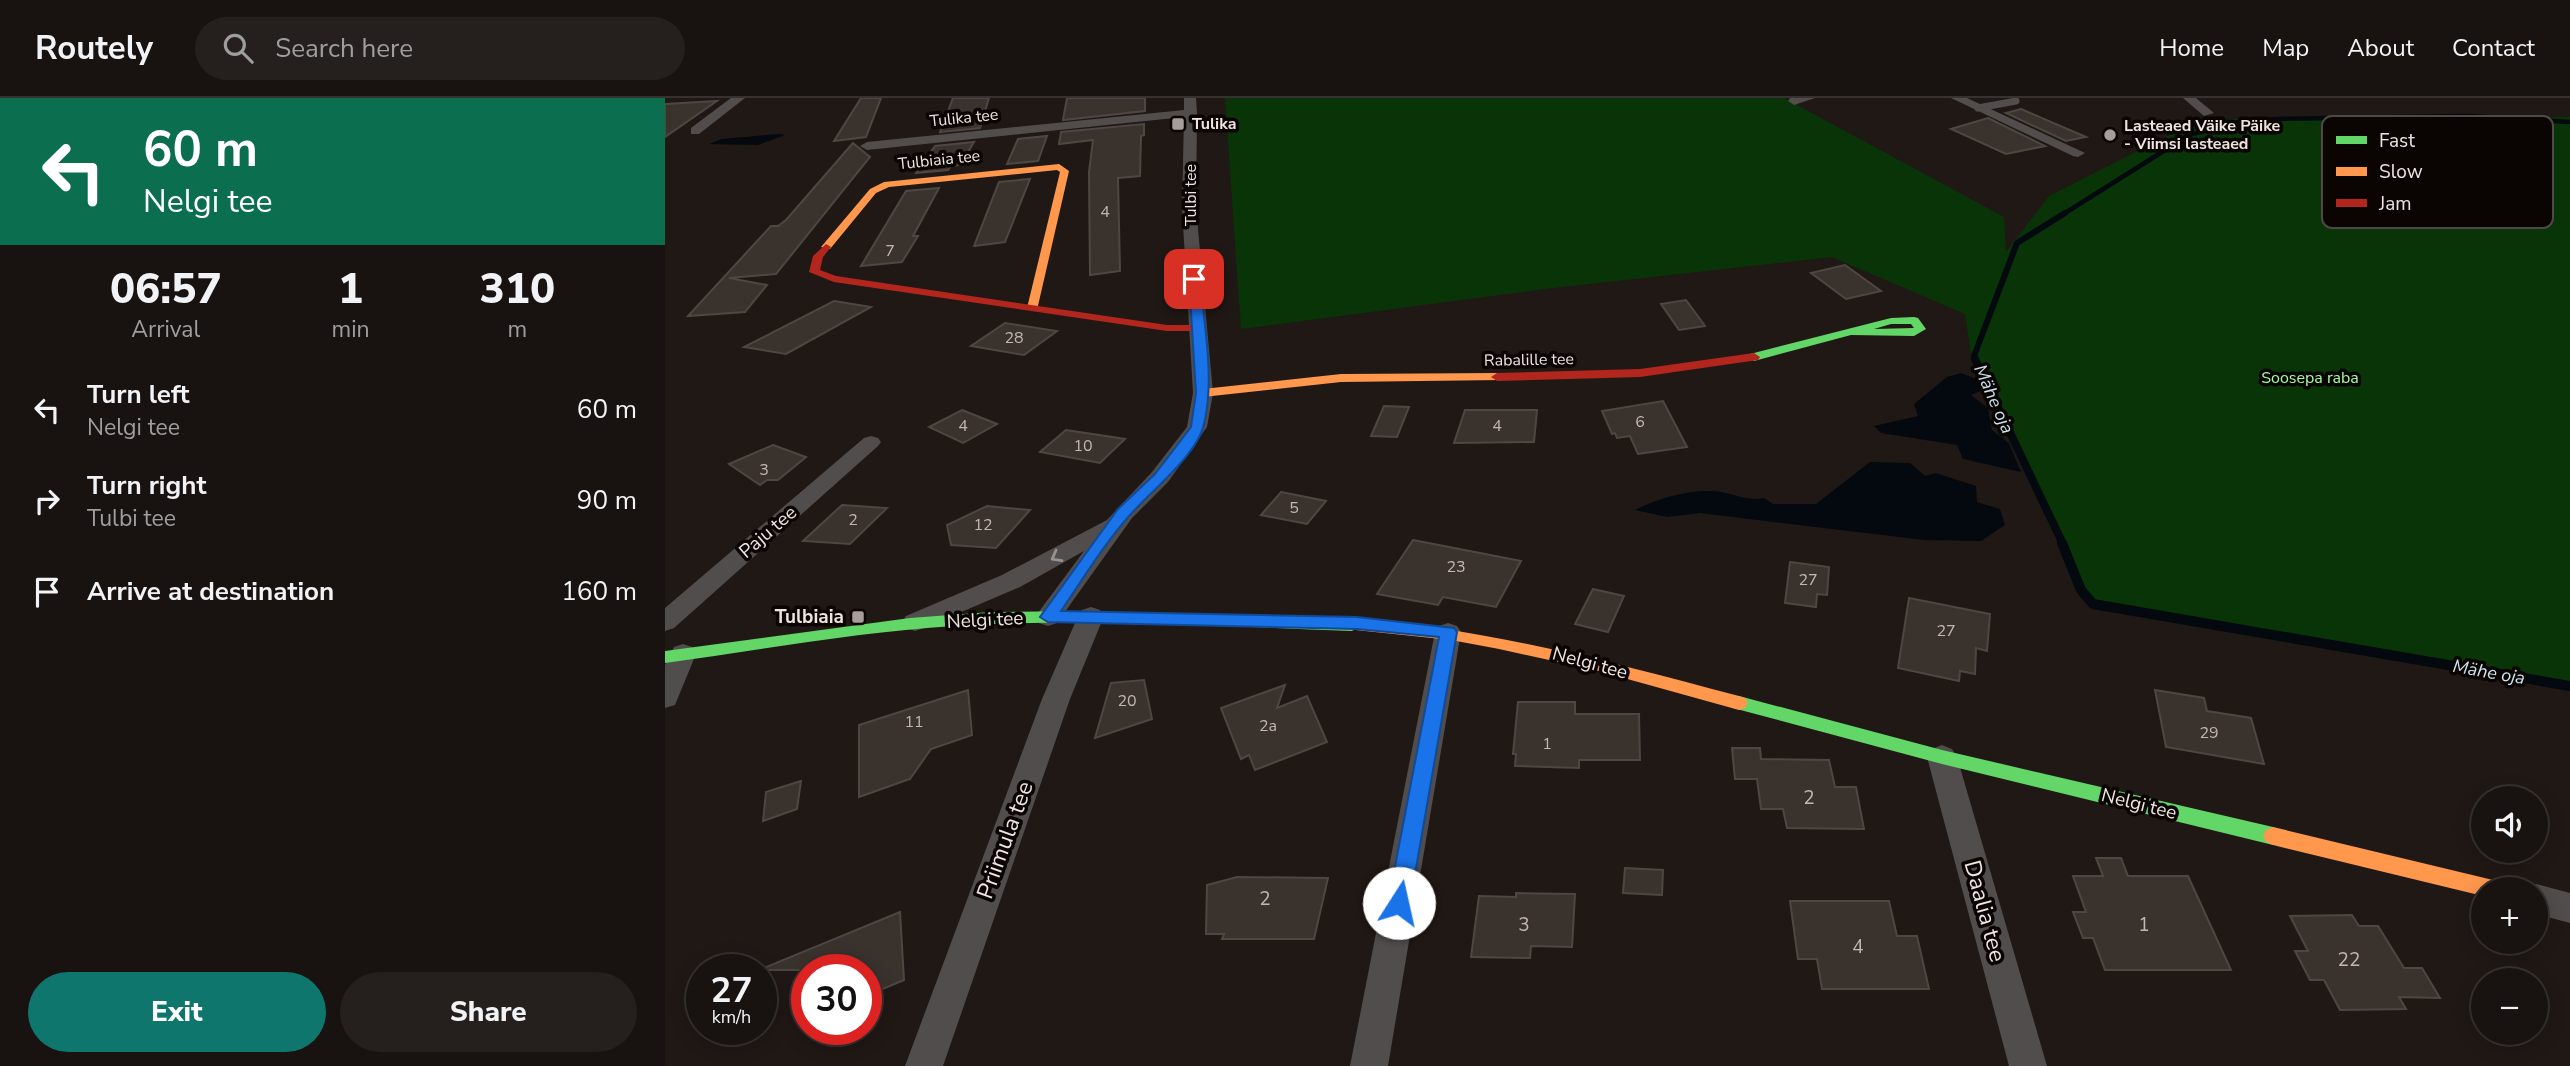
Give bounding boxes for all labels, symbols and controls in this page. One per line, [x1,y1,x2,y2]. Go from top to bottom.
search box [195,17,685,80]
text: Routely [35,26,153,71]
icon: search [219,29,257,67]
text: Search here [275,31,413,66]
text: Home [2159,32,2224,64]
text: Map [2262,32,2309,64]
text: About [2347,32,2414,64]
text: Contact [2452,32,2535,64]
street label: Tulika tee [929,103,999,133]
place label: Tulika [1192,113,1236,135]
place label: Lasteaed Väike Päike - Viimsi lasteaed [2124,115,2281,155]
text: 60 m [143,116,258,183]
marker: Tulika [1170,116,1186,132]
legend [2322,116,2553,228]
icon: left [28,126,119,217]
marker: Lasteaed Väike Päike - Viimsi lasteaed [2102,127,2118,143]
text: Fast [2379,128,2415,154]
street label: Tulbiaia tee [897,145,981,175]
text: Slow [2379,159,2423,185]
street label: Tulbi tee [1180,164,1202,226]
text: Nelgi tee [143,180,273,223]
text: Jam [2378,191,2412,217]
house number: 4 [1100,201,1110,223]
house number: 7 [885,240,895,262]
pin [1164,249,1224,309]
icon: arrive [1175,260,1213,298]
text: 06:57 [110,261,222,318]
text: 1 [338,261,363,318]
text: 310 [480,261,555,318]
text: Arrival [131,314,200,345]
text: min [332,314,370,345]
text: m [507,314,527,345]
house number: 28 [1004,327,1024,349]
street label: Rabalille tee [1484,348,1574,372]
water label: Mähe oja [1968,361,2020,437]
park label: Soosepa raba [2261,367,2359,389]
text: Turn left [87,377,190,412]
icon: left [28,391,66,429]
text: 60 m [577,392,637,427]
house number: 6 [1635,411,1645,433]
text: Nelgi tee [87,412,180,443]
house number: 4 [958,415,968,437]
house number: 4 [1492,415,1502,437]
house number: 10 [1073,435,1093,457]
house number: 3 [759,459,769,481]
text: Turn right [87,468,206,503]
icon: right [28,482,66,520]
text: 90 m [577,483,637,518]
house number: 5 [1289,497,1299,519]
street label: Paju tee [734,500,802,564]
text: Tulbi tee [87,503,176,534]
house number: 2 [848,509,858,531]
house number: 12 [973,514,993,536]
one-way arrow [1050,549,1063,562]
house number: 23 [1446,556,1466,578]
house number: 27 [1798,569,1818,591]
icon: arrive [28,573,66,611]
text: Arrive at destination [87,574,334,609]
text: 160 m [561,574,637,609]
place label: Tulbiaia [775,604,844,630]
street label: Nelgi tee [946,605,1024,635]
marker: Tulbiaia [850,609,866,625]
house number: 27 [1936,620,1956,642]
street label: Nelgi tee [1549,640,1631,686]
water label: Mähe oja [2451,654,2527,690]
house number: 20 [1117,690,1137,712]
house number: 11 [904,711,924,733]
house number: 2a [1259,715,1277,737]
house number: 29 [2199,722,2219,744]
house number: 1 [1542,733,1552,755]
street label: Priimula tee [969,777,1041,903]
street label: Nelgi tee [2099,782,2179,826]
house number: 2 [1803,785,1815,811]
map controls [2471,786,2548,1045]
button: sound [2471,786,2548,863]
street label: Daalia tee [1957,857,2013,965]
position arrow [1362,866,1436,940]
button: + [2471,877,2548,954]
house number: 2 [1259,886,1271,912]
house number: 3 [1518,912,1530,938]
house number: 1 [2138,912,2150,938]
house number: 4 [1852,934,1864,960]
house number: 22 [2338,947,2360,973]
speed limit sign: 30 [791,954,882,1045]
text: 27 [710,967,753,1014]
button: − [2471,968,2548,1045]
button: Exit [28,972,326,1052]
button: Share [340,972,637,1052]
text: km/h [712,1005,751,1029]

